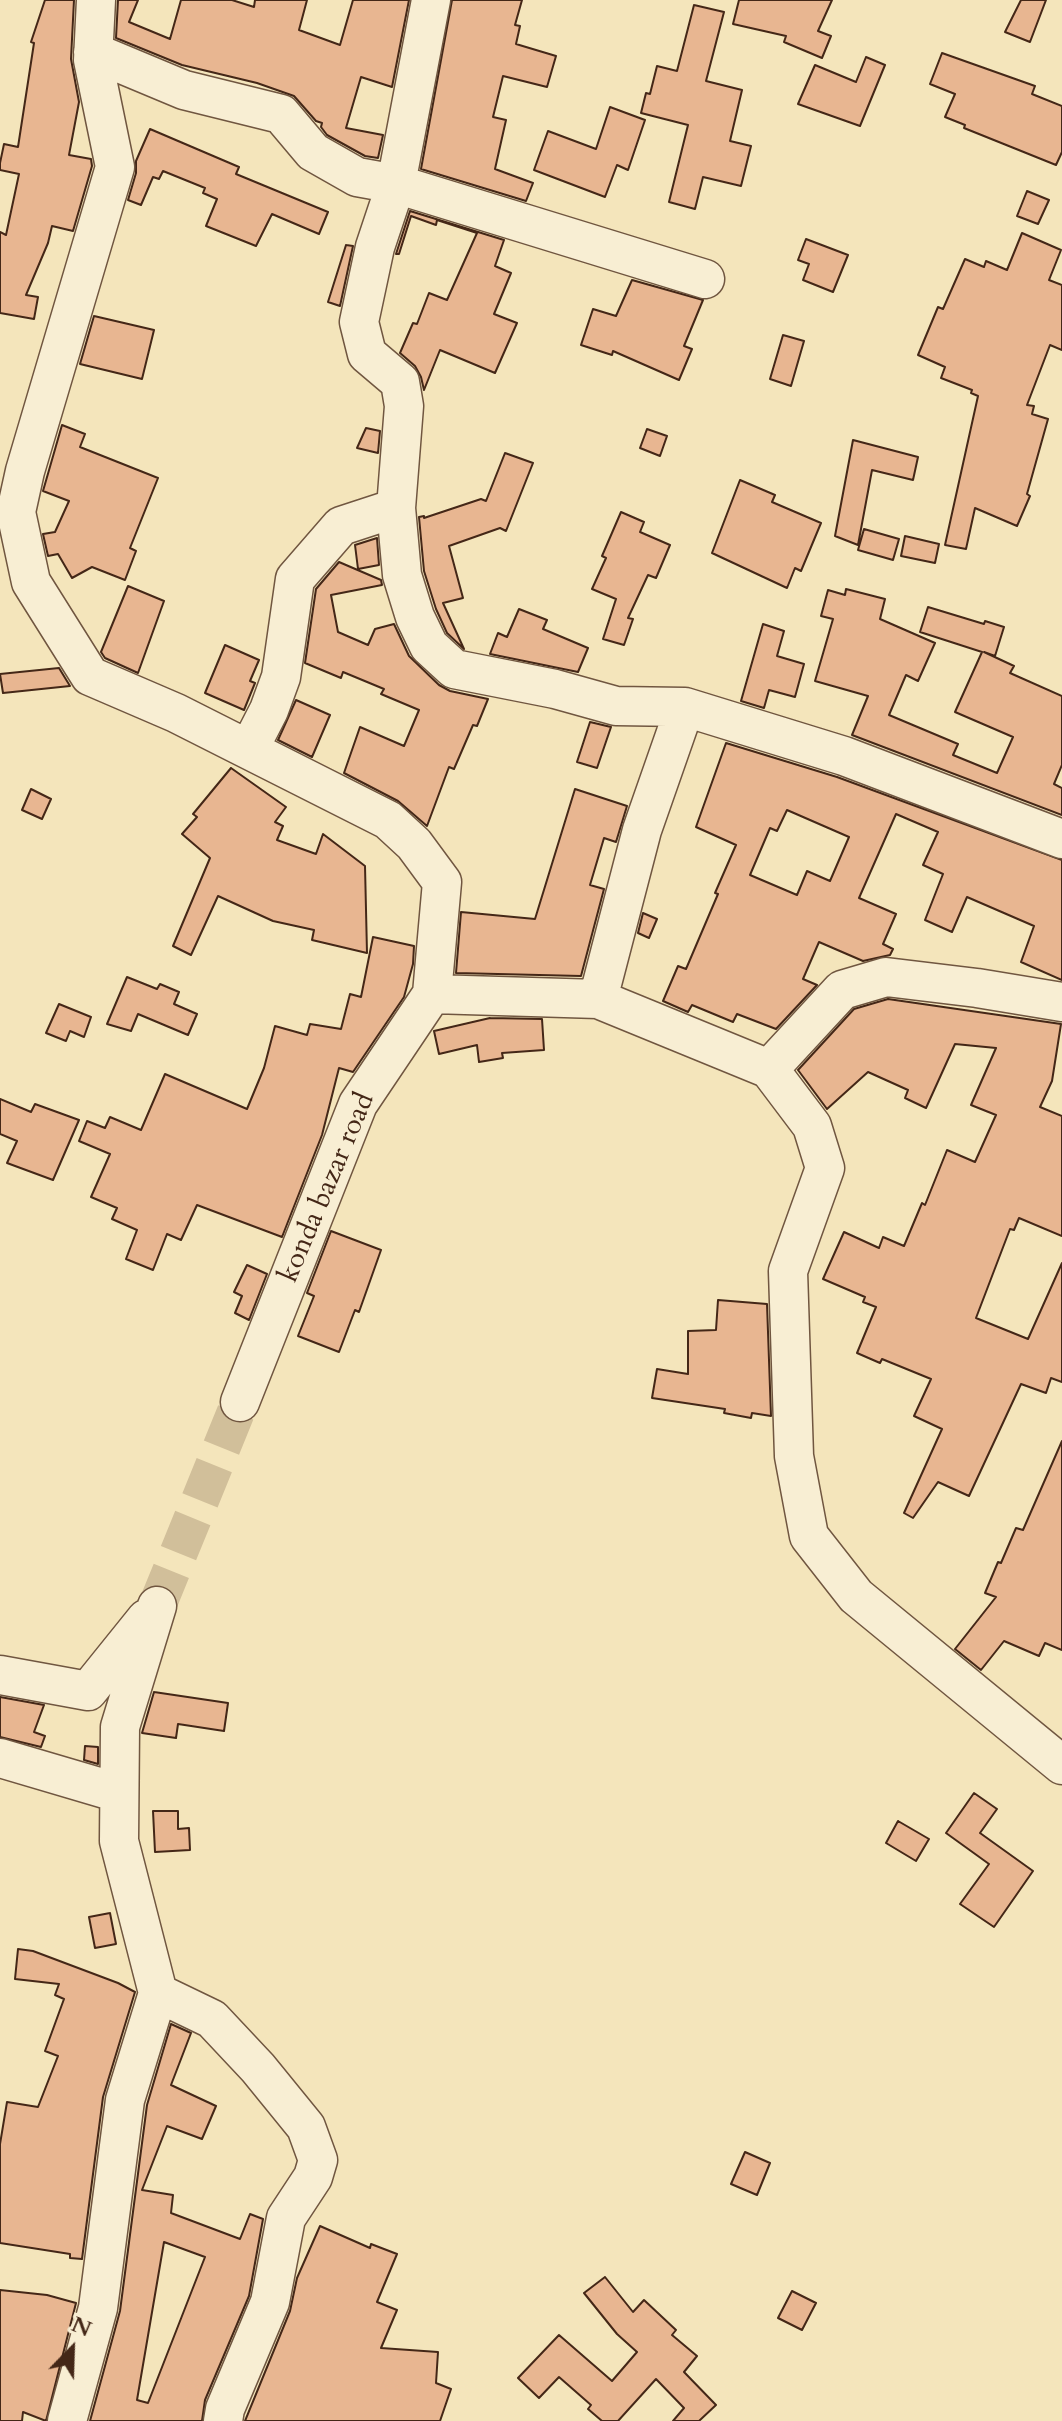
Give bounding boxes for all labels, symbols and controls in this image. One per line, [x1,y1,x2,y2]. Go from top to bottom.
street label: konda bazar road [273,1088,383,1288]
north arrow [32,2309,112,2389]
text: N [67,2309,96,2344]

